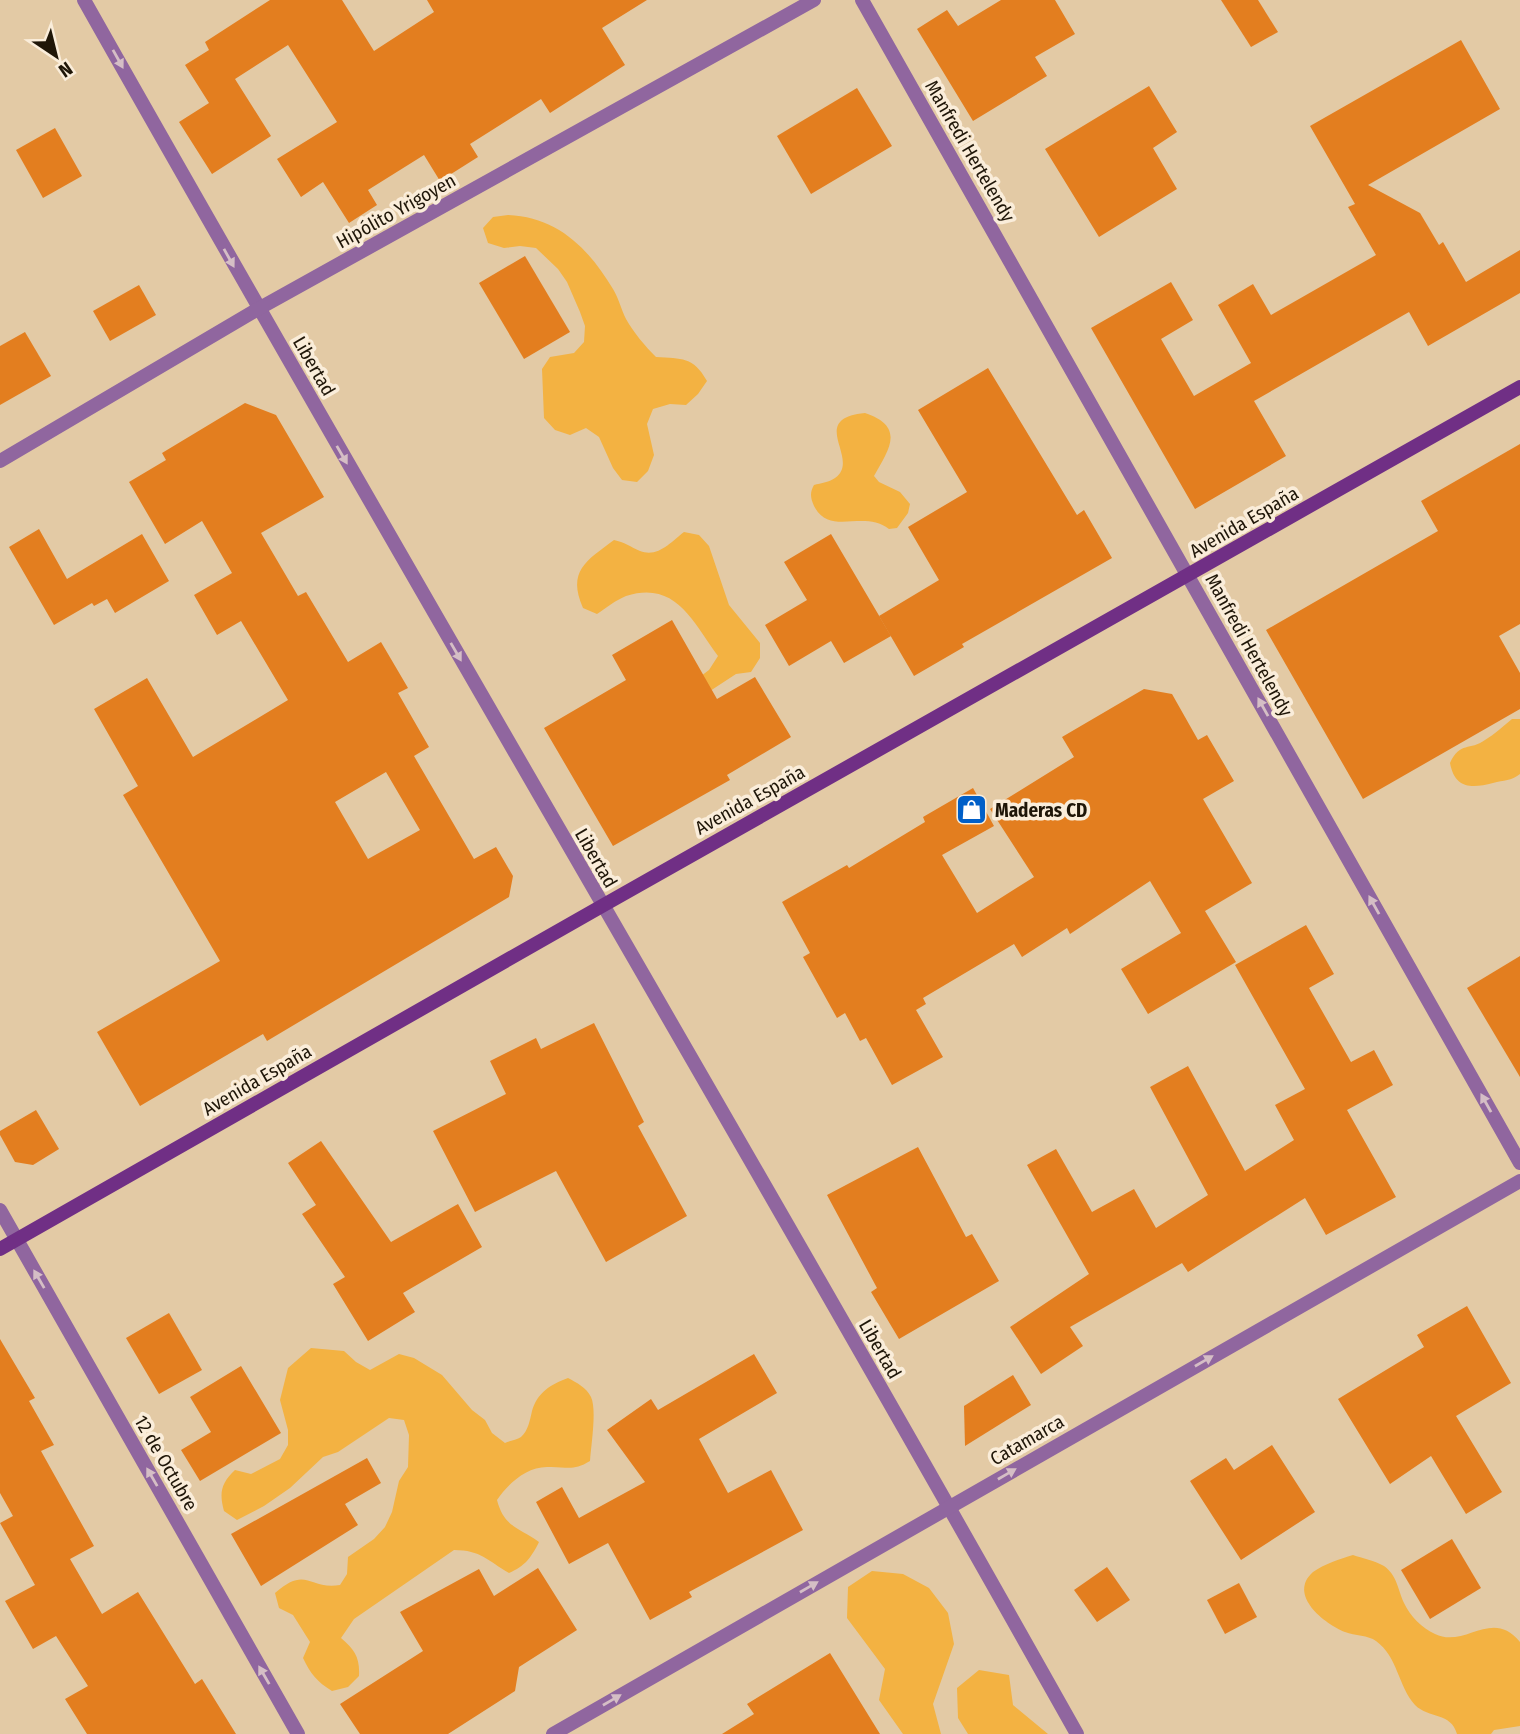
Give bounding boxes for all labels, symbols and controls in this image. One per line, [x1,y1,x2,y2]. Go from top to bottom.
north arrow [21,21,91,91]
one-way arrow [112,50,124,69]
text: N [54,57,77,82]
street label: Manfredi Hertelendy [920,76,1020,226]
street label: Hipólito Yrigoyen [332,169,460,253]
one-way arrow [223,248,235,267]
street label: Libertad [288,332,340,400]
one-way arrow [336,445,348,465]
street label: Avenida España [1185,482,1303,562]
street label: Manfredi Hertelendy [1200,570,1298,721]
one-way arrow [450,643,462,662]
one-way arrow [1257,698,1269,717]
street label: Avenida España [691,760,809,840]
shop icon: Maderas CD [955,793,989,827]
place label: Maderas CD [995,799,1087,822]
street label: Libertad [570,824,622,892]
one-way arrow [1368,896,1381,915]
street label: Avenida España [198,1040,316,1120]
one-way arrow [1480,1094,1492,1113]
one-way arrow [33,1270,45,1289]
street label: Libertad [854,1315,906,1383]
one-way arrow [1195,1355,1214,1367]
street label: Catamarca [986,1410,1068,1470]
street label: 12 de Octubre [130,1411,202,1515]
one-way arrow [146,1467,158,1487]
one-way arrow [997,1468,1016,1480]
one-way arrow [800,1581,819,1593]
one-way arrow [258,1665,270,1684]
one-way arrow [603,1694,622,1706]

